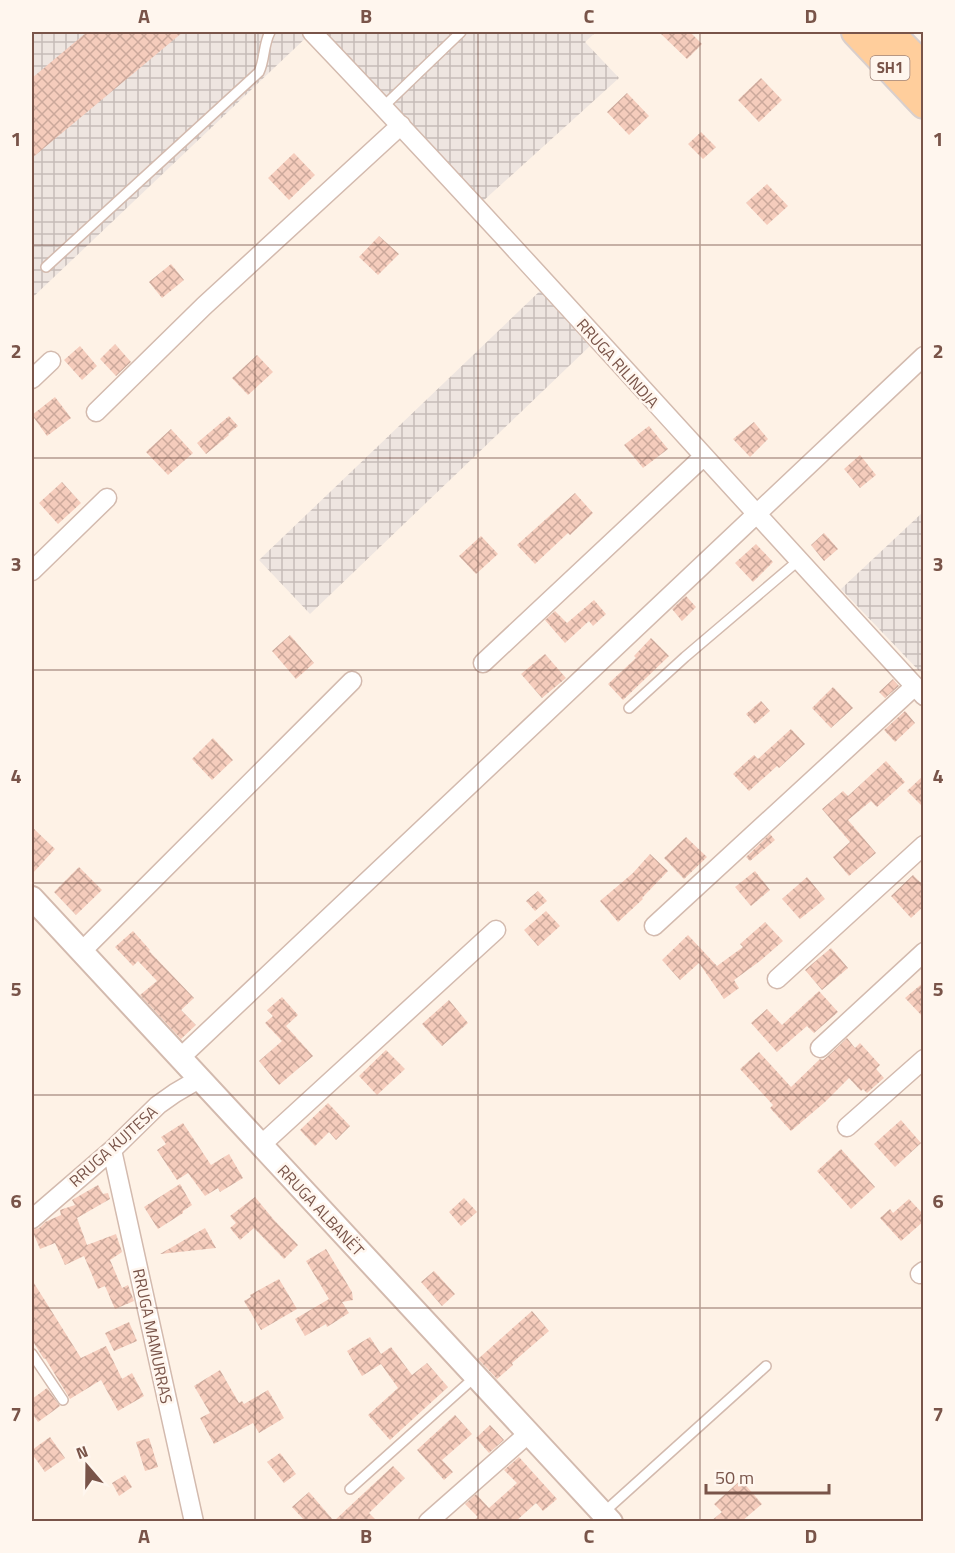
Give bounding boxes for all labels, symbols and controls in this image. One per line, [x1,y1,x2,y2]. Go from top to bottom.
text: A [138,0,150,31]
text: B [360,0,372,31]
text: C [584,0,595,31]
text: D [805,0,817,31]
road number: SH1 [870,56,910,80]
text: 1 [10,123,22,154]
text: 1 [932,123,944,154]
street label: RRUGA RILINDJA [571,313,665,413]
text: 2 [10,335,22,366]
text: 2 [932,335,944,366]
text: 3 [10,548,22,579]
text: 3 [932,548,944,579]
text: 4 [10,760,22,791]
text: 4 [932,760,944,791]
text: 5 [10,973,22,1004]
text: 5 [932,973,944,1004]
street label: RRUGA KUJTESA [63,1099,163,1192]
street label: RRUGA ALBANËT [272,1159,370,1262]
text: 6 [10,1185,22,1216]
text: 6 [932,1185,944,1216]
street label: RRUGA MAMURRAS [127,1266,179,1406]
text: 7 [10,1398,22,1429]
text: 7 [932,1398,944,1429]
north arrow [57,1436,117,1496]
text: N [73,1439,91,1465]
scale bar [706,1457,829,1495]
text: 50 m [715,1464,754,1491]
text: A [138,1520,150,1551]
text: B [360,1520,372,1551]
text: C [584,1520,595,1551]
text: D [805,1520,817,1551]

